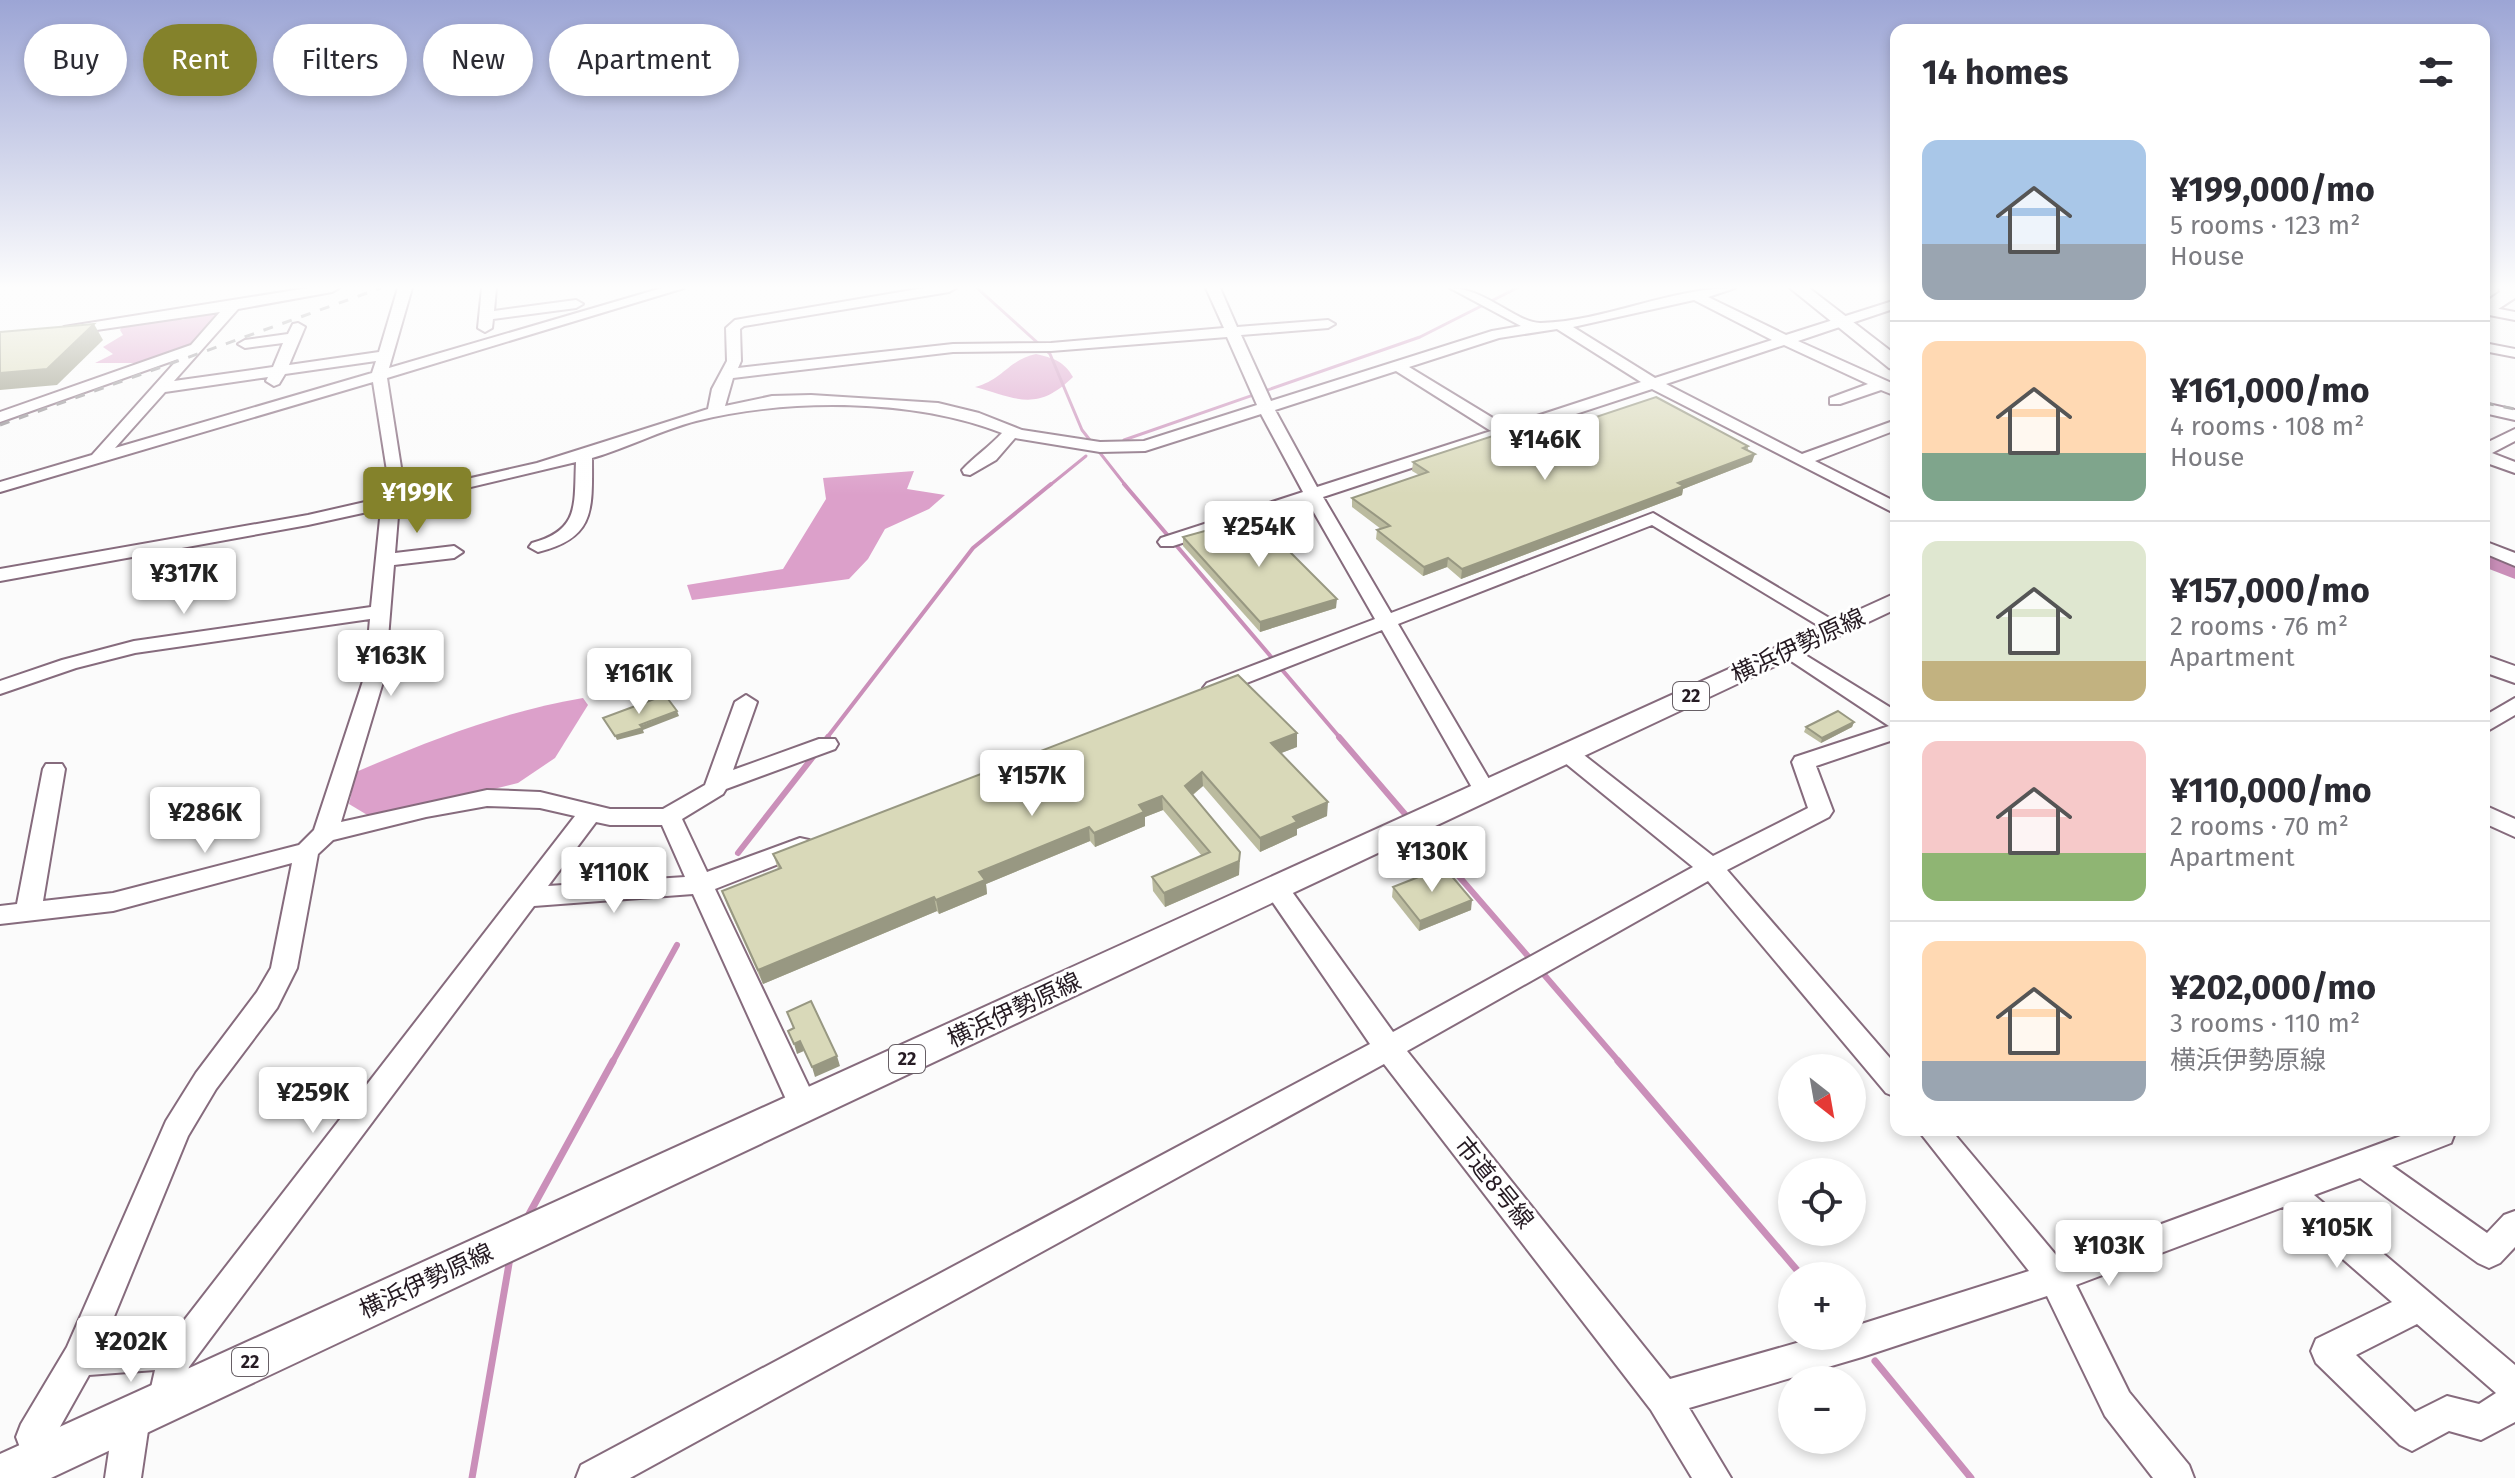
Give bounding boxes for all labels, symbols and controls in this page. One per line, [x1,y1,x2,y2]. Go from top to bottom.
chip: Buy [24,24,127,96]
chip: Rent [143,24,257,96]
chip: Filters [273,24,407,96]
chip: New [423,24,533,96]
chip: Apartment [549,24,739,96]
icon: filters [2414,50,2458,94]
text: 14 homes [1922,52,2068,93]
text: ¥199,000/mo [2170,169,2375,210]
icon: home [1986,172,2082,268]
text: 5 rooms · 123 m² [2170,210,2360,241]
text: House [2170,241,2244,272]
text: ¥161,000/mo [2170,370,2370,411]
icon: home [1986,373,2082,469]
text: 4 rooms · 108 m² [2170,411,2364,442]
pin: ¥146K [1489,414,1601,482]
text: ¥146K [1509,424,1581,455]
text: House [2170,442,2244,473]
pin: ¥199K [361,467,473,535]
text: ¥199K [381,477,453,508]
pin: ¥254K [1203,501,1315,569]
text: ¥254K [1223,511,1295,542]
pin: ¥317K [128,548,240,616]
text: ¥317K [150,558,218,589]
text: ¥157,000/mo [2170,570,2370,611]
icon: home [1986,573,2082,669]
street label: 横浜伊勢原線 [1727,603,1869,689]
text: 2 rooms · 76 m² [2170,611,2348,642]
pin: ¥163K [335,630,447,698]
text: ¥163K [356,640,426,671]
text: Apartment [2170,642,2295,673]
pin: ¥161K [583,648,695,716]
text: ¥161K [605,658,673,689]
road number: 22 [1673,682,1709,710]
pin: ¥157K [976,750,1088,818]
text: ¥157K [998,760,1066,791]
text: ¥110,000/mo [2170,770,2372,811]
icon: home [1986,773,2082,869]
pin: ¥286K [149,787,261,855]
text: ¥286K [168,797,242,828]
text: 2 rooms · 70 m² [2170,811,2349,842]
pin: ¥130K [1376,826,1488,894]
text: ¥130K [1396,836,1468,867]
text: Apartment [2170,842,2295,873]
pin: ¥110K [558,847,670,915]
text: ¥110K [579,857,649,888]
street label: 横浜伊勢原線 [943,967,1085,1053]
text: ¥202,000/mo [2170,967,2376,1008]
icon: home [1986,973,2082,1069]
text: 3 rooms · 110 m² [2170,1008,2360,1039]
road number: 22 [889,1045,925,1073]
text: 横浜伊勢原線 [2170,1045,2326,1076]
north arrow [1778,1054,1866,1142]
map controls [1778,1054,1866,1454]
pin: ¥259K [257,1067,369,1135]
text: ¥259K [277,1077,349,1108]
street label: 市道8号線 [1449,1132,1539,1234]
button: locate [1778,1158,1866,1246]
pin: ¥105K [2281,1202,2393,1270]
text: ¥105K [2301,1212,2373,1243]
pin: ¥103K [2053,1220,2165,1288]
text: ¥103K [2074,1230,2144,1261]
street label: 横浜伊勢原線 [355,1238,497,1324]
button: + [1778,1262,1866,1350]
pin: ¥202K [75,1316,187,1384]
text: ¥202K [95,1326,167,1357]
road number: 22 [232,1348,268,1376]
button: − [1778,1366,1866,1454]

